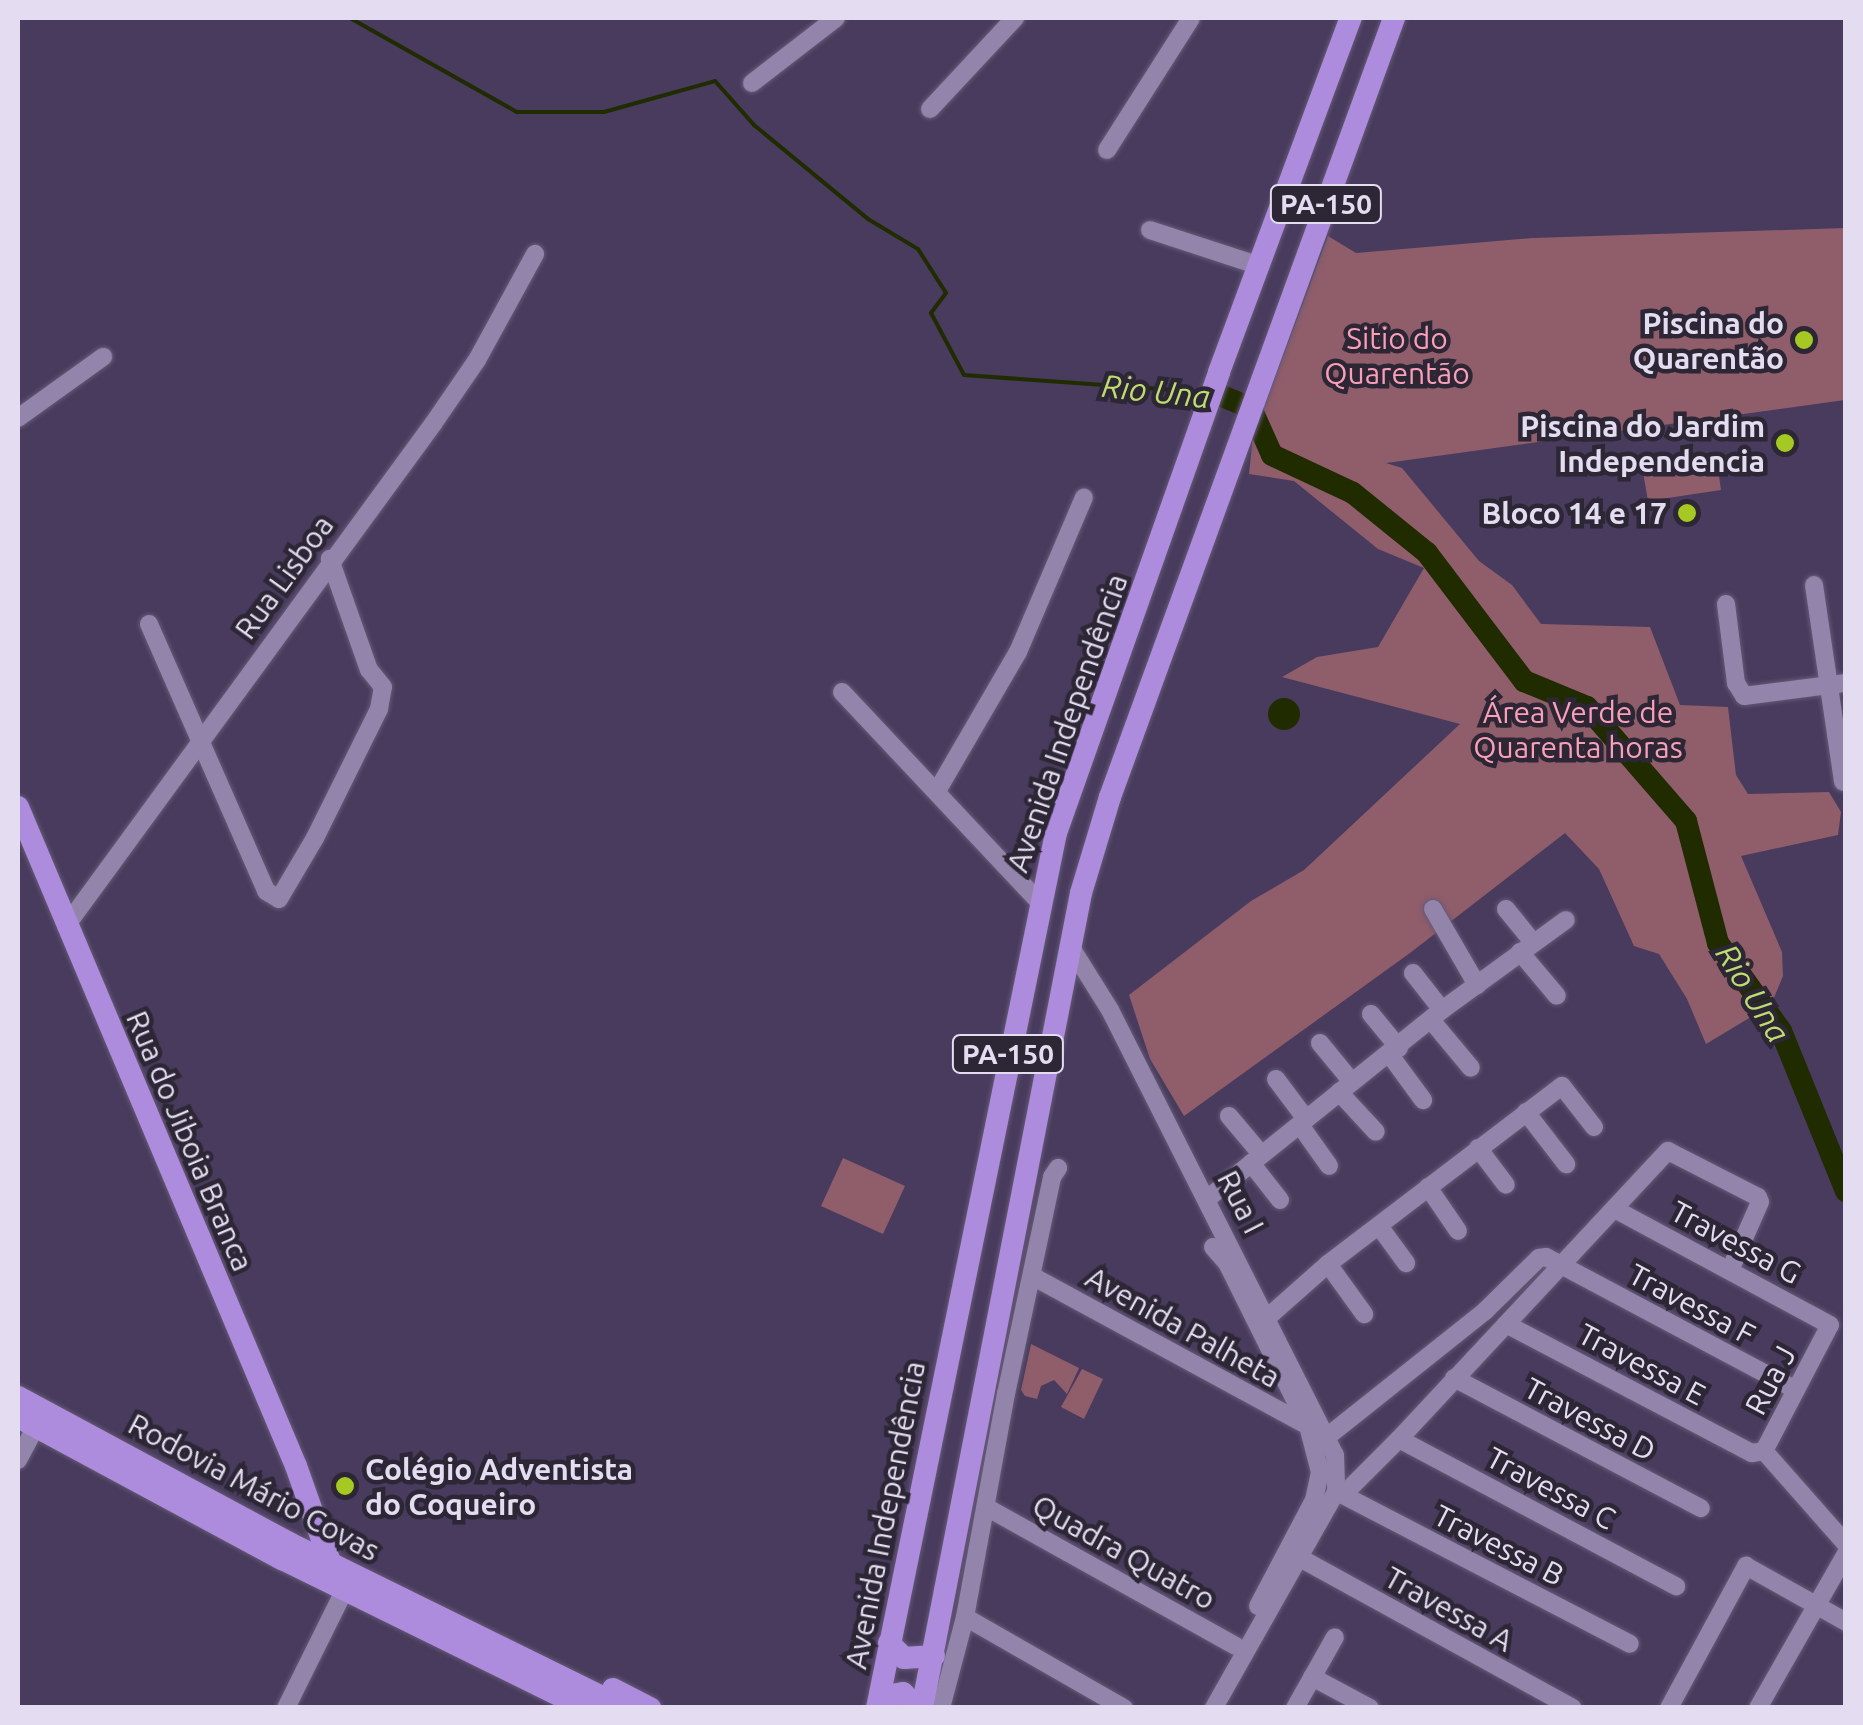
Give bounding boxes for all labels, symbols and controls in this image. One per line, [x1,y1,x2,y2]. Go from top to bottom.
road number: PA-150 [1268,181,1384,227]
place label: Piscina do Quarentão [1633,305,1784,376]
park label: Sitio do Quarentão [1324,320,1470,390]
marker: Piscina do Quarentão [1793,329,1815,351]
water label: Rio Una [1100,366,1212,416]
place label: Piscina do Jardim Independencia [1520,408,1765,478]
marker: Piscina do Jardim Independencia [1774,432,1796,454]
place label: Bloco 14 e 17 [1481,495,1667,531]
marker: Bloco 14 e 17 [1676,502,1698,524]
street label: Rua Lisboa [227,508,341,646]
street label: Avenida Independência [999,569,1135,877]
park label: Área Verde de Quarenta horas [1473,694,1683,764]
water label: Rio Una [1708,937,1798,1049]
street label: Rua do Jiboia Branca [119,1006,261,1276]
road number: PA-150 [950,1031,1066,1077]
street label: Rua I [1210,1165,1272,1239]
street label: Travessa G [1665,1193,1807,1291]
street label: Travessa F [1623,1256,1761,1352]
street label: Avenida Palheta [1080,1259,1286,1395]
street label: Travessa E [1572,1316,1712,1412]
street label: Rua J [1737,1339,1803,1421]
street label: Avenida Independência [838,1358,932,1672]
street label: Travessa D [1518,1370,1662,1468]
street label: Rodovia Mário Covas [122,1406,386,1568]
street label: Travessa C [1481,1439,1621,1537]
place label: Colégio Adventista do Coqueiro [365,1451,633,1522]
marker: Colégio Adventista do Coqueiro [334,1475,356,1497]
street label: Quadra Quatro [1026,1487,1222,1617]
street label: Travessa B [1428,1497,1570,1593]
street label: Travessa A [1378,1559,1520,1659]

